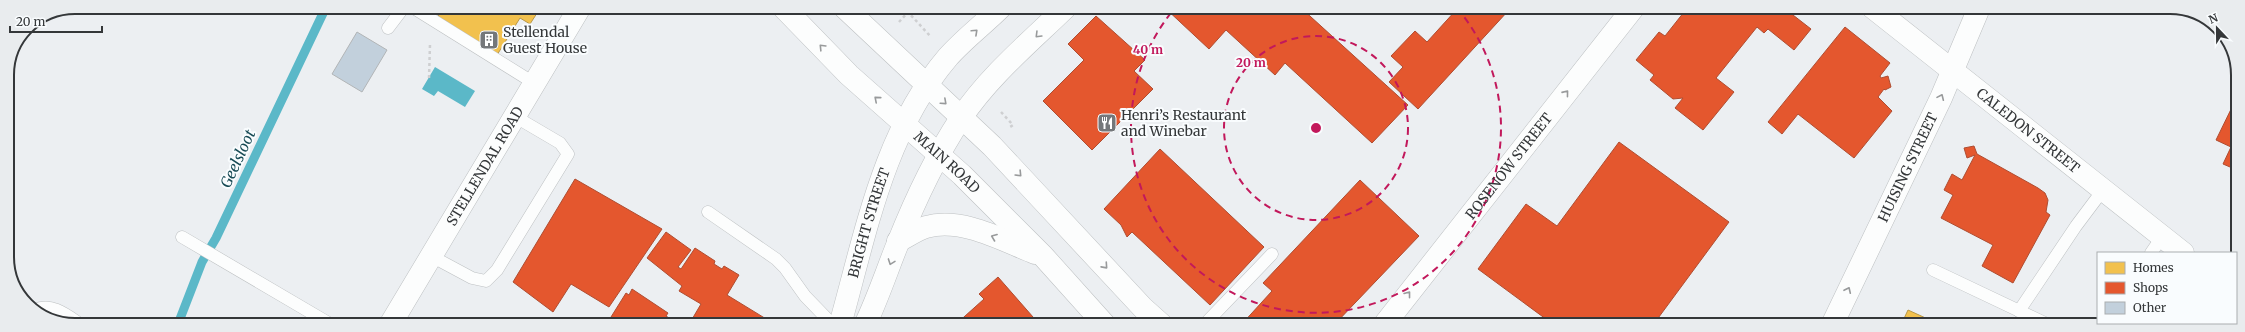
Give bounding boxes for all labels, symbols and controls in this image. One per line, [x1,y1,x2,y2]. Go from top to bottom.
scale bar [10,8,102,34]
north arrow [2197,8,2237,48]
text: N [2207,10,2220,27]
text: 20 m [16,14,45,29]
place label: Stellendal Guest House [503,23,587,57]
building icon: Stellendal Guest House [478,29,500,51]
one-way arrow [970,29,978,37]
one-way arrow [1035,30,1043,38]
text: 40 m [1133,42,1163,57]
one-way arrow [819,44,827,52]
text: 20 m [1236,55,1266,70]
street label: CALEDON STREET [1973,84,2084,177]
one-way arrow [1562,90,1569,97]
one-way arrow [1936,93,1944,101]
one-way arrow [874,97,882,104]
one-way arrow [939,97,947,104]
street label: STELLENDAL ROAD [442,103,528,229]
place label: Henri’s Restaurant and Winebar [1121,106,1247,140]
street label: ROSENOW STREET [1462,109,1556,223]
street label: HUISING STREET [1874,109,1942,225]
restaurant icon: Henri’s Restaurant and Winebar [1096,112,1118,134]
centre of rings [1309,121,1323,135]
water label: Geelsloot [216,126,260,191]
street label: MAIN ROAD [910,128,984,197]
street label: BRIGHT STREET [844,165,894,280]
one-way arrow [1014,169,1022,177]
one-way arrow [991,234,998,242]
legend [2097,252,2237,324]
one-way arrow [887,258,895,265]
text: Homes [2133,260,2174,275]
one-way arrow [1100,261,1108,269]
text: Shops [2133,280,2168,295]
one-way arrow [1843,286,1851,294]
one-way arrow [1404,292,1411,299]
text: Other [2133,300,2167,315]

